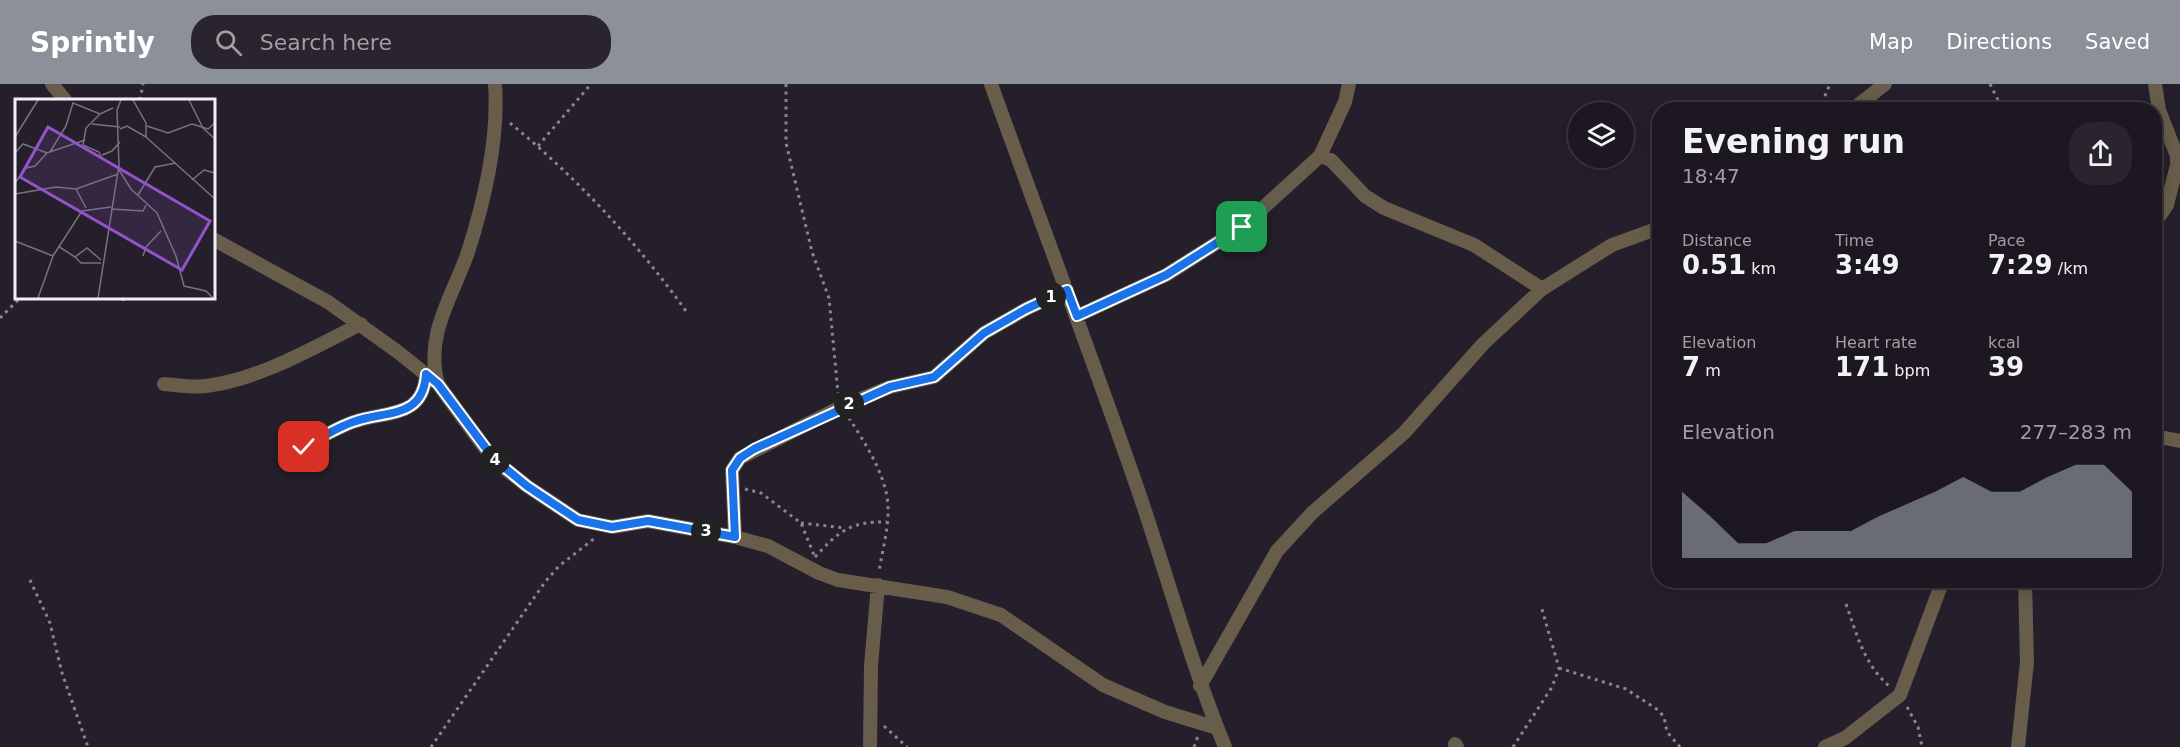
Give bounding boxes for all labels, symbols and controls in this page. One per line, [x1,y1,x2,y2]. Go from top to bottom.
search box [191,15,611,69]
text: Sprintly [30,26,155,59]
icon: search [212,26,245,59]
text: Search here [260,30,392,55]
text: Map [1869,30,1913,54]
text: Directions [1946,30,2052,54]
text: Saved [2085,30,2150,54]
inset map [15,99,214,298]
map controls [1568,102,1634,168]
button: layers [1568,102,1634,168]
text: Evening run [1682,122,1905,161]
button: share [2069,122,2132,185]
text: 18:47 [1682,164,1740,188]
pin [1216,201,1267,252]
icon: arrive [1225,210,1258,243]
text: Distance [1682,231,1752,250]
text: Time [1835,231,1874,250]
text: Pace [1988,231,2025,250]
text: 0.51 [1682,250,1746,280]
text: 3:49 [1835,250,1900,280]
text: 7:29 [1988,250,2053,280]
text: km [1746,259,1776,278]
text: /km [2053,259,2088,278]
pin: 1 [1036,282,1066,312]
text: 1 [1045,287,1057,306]
text: Elevation [1682,333,1756,352]
text: Heart rate [1835,333,1917,352]
text: kcal [1988,333,2020,352]
text: 7 [1682,352,1700,382]
text: 171 [1835,352,1889,382]
text: 39 [1988,352,2024,382]
text: m [1700,361,1721,380]
text: bpm [1889,361,1930,380]
pin: 2 [834,389,864,419]
text: 2 [843,394,855,413]
text: Elevation [1682,420,1775,444]
text: 277–283 m [2020,420,2132,444]
pin [278,421,329,472]
icon: check [287,430,320,463]
pin: 4 [480,445,510,475]
text: 4 [489,450,501,469]
pin: 3 [691,516,721,546]
text: 3 [700,521,712,540]

